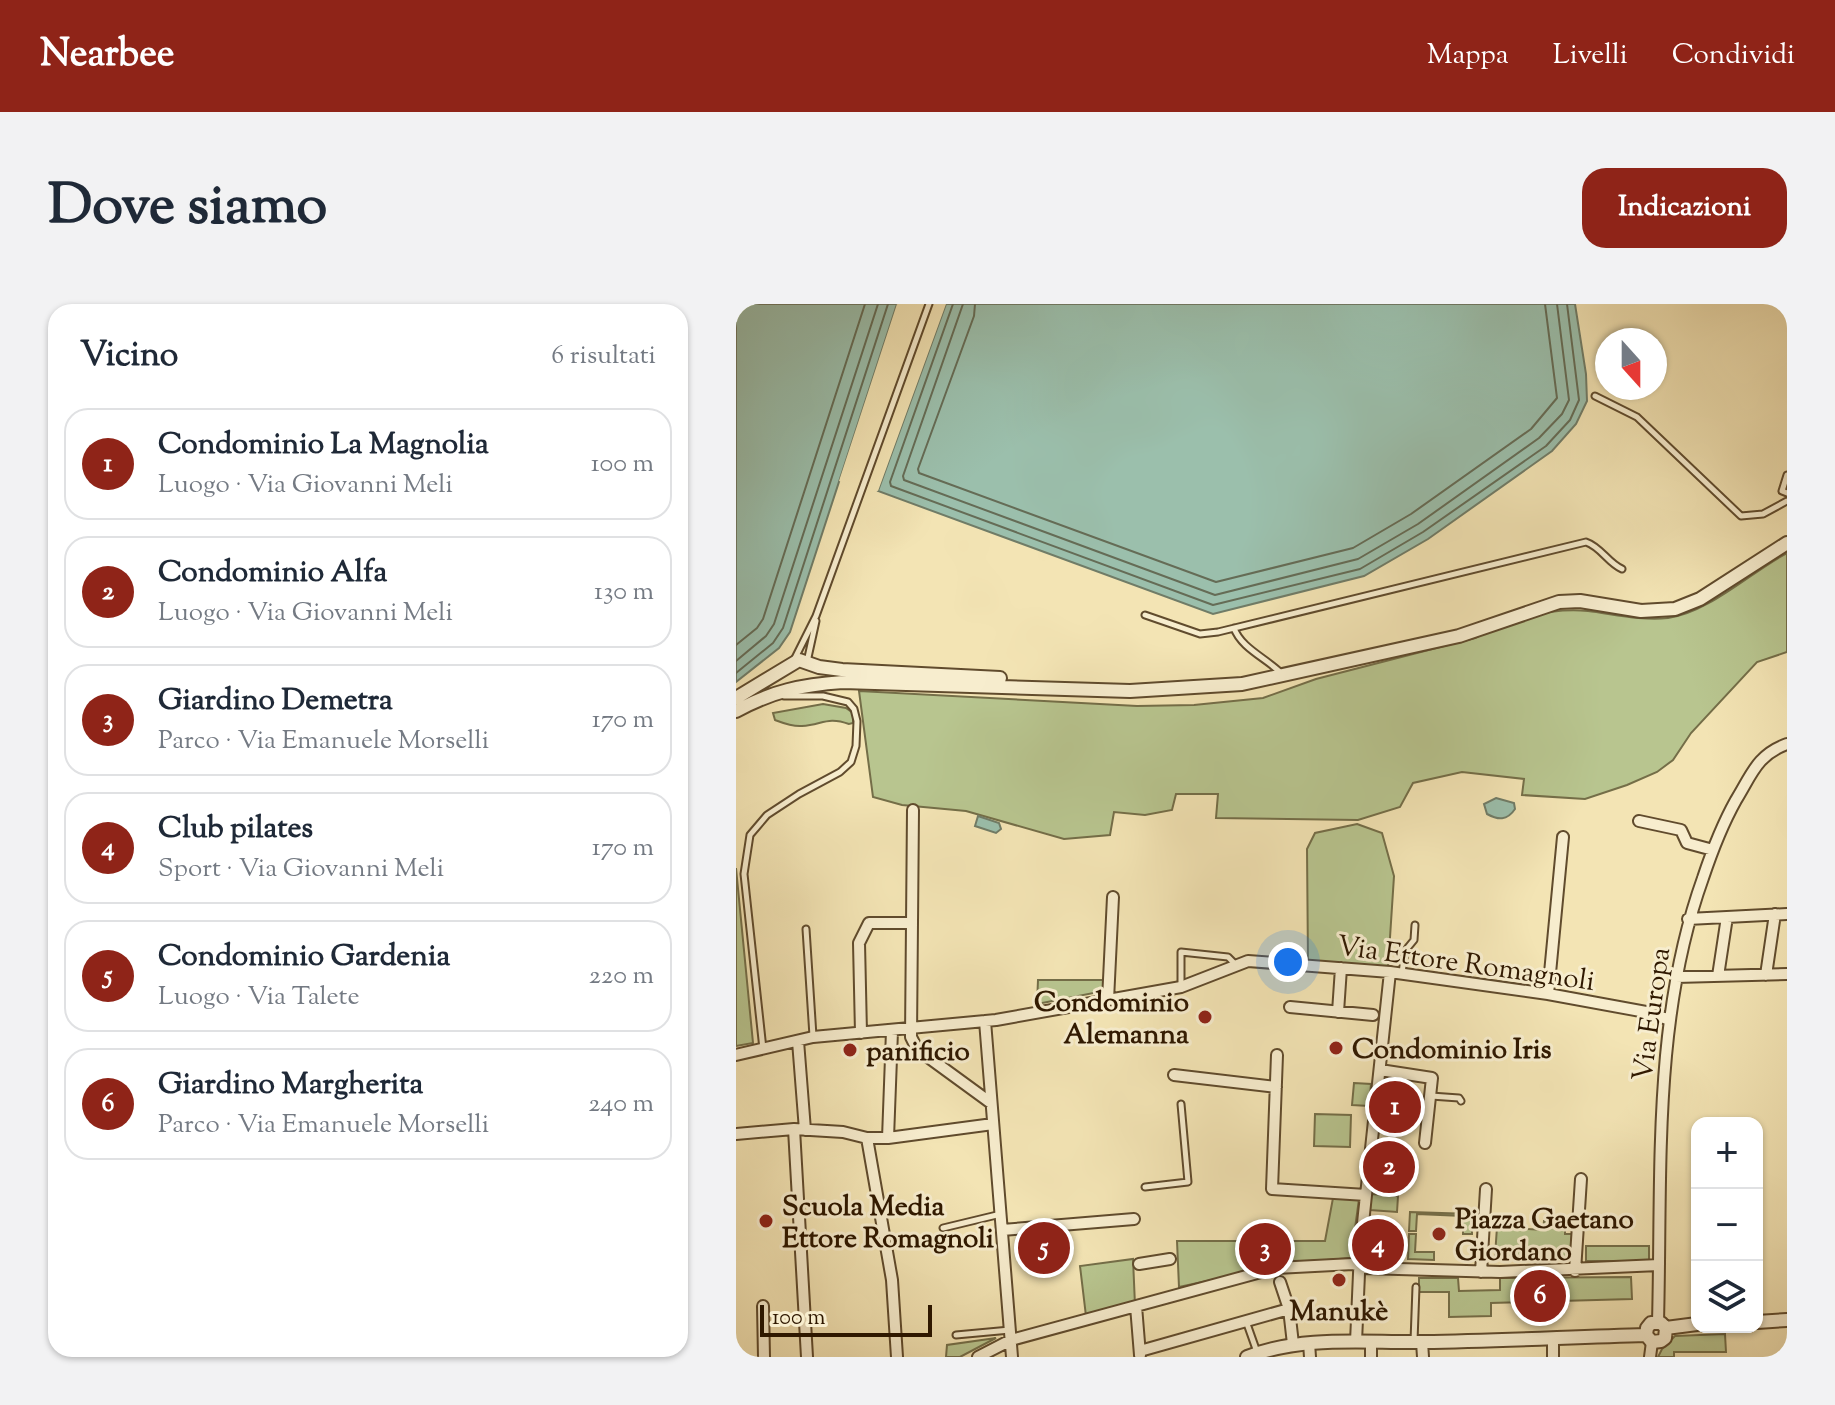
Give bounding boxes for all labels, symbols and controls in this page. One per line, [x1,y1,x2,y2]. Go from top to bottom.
text: Nearbee [40,29,175,83]
text: Mappa [1427,36,1509,76]
text: Livelli [1553,36,1628,76]
text: Condividi [1672,36,1795,76]
text: Dove siamo [48,168,327,249]
button: Indicazioni [1582,168,1787,248]
north arrow [1595,328,1667,400]
text: Vicino [80,332,178,381]
text: 6 risultati [551,338,656,375]
text: Condominio La Magnolia [158,424,489,467]
text: 1 [104,446,112,483]
text: 100 m [591,446,654,483]
text: Luogo · Via Giovanni Meli [158,467,453,504]
text: Condominio Alfa [158,552,387,595]
text: 2 [102,574,114,611]
text: 130 m [594,574,654,611]
text: Luogo · Via Giovanni Meli [158,595,453,632]
text: Giardino Demetra [158,680,393,723]
text: 3 [103,702,113,739]
text: 170 m [592,702,654,739]
text: Parco · Via Emanuele Morselli [158,723,489,760]
text: Club pilates [158,808,313,851]
text: 4 [101,830,115,867]
text: 170 m [592,830,654,867]
text: Sport · Via Giovanni Meli [158,851,444,888]
street label: Via Ettore Romagnoli [1334,927,1597,1003]
text: Condominio Gardenia [158,936,450,979]
your location [1268,942,1308,982]
street label: Via Europa [1624,945,1682,1084]
text: 5 [104,958,112,995]
text: 220 m [589,958,654,995]
text: Luogo · Via Talete [158,979,360,1016]
place label: Condominio Alemanna [1034,984,1189,1056]
marker: Condominio Alemanna [1196,1008,1214,1026]
place label: Condominio Iris [1352,1031,1552,1071]
place label: panificio [866,1033,970,1073]
marker: Condominio Iris [1327,1039,1345,1057]
marker: panificio [841,1041,859,1059]
text: Giardino Margherita [158,1064,423,1107]
pin: 1 [1369,1077,1421,1137]
text: 6 [102,1086,114,1123]
text: 240 m [588,1086,654,1123]
text: Parco · Via Emanuele Morselli [158,1107,489,1144]
map controls [1691,1117,1763,1333]
button: + [1691,1117,1763,1189]
pin: 2 [1363,1137,1415,1197]
place label: Scuola Media Ettore Romagnoli [782,1188,994,1260]
button: − [1691,1189,1763,1261]
place label: Piazza Gaetano Giordano [1455,1201,1634,1273]
marker: Scuola Media Ettore Romagnoli [757,1212,775,1230]
pin: 4 [1352,1215,1404,1275]
pin: 5 [1018,1218,1070,1278]
pin: 3 [1239,1219,1291,1279]
marker: Piazza Gaetano Giordano [1430,1225,1448,1243]
button: layers [1691,1261,1763,1333]
pin: 6 [1514,1266,1566,1326]
marker: Manukè [1330,1271,1348,1289]
place label: Manukè [1290,1293,1388,1333]
scale bar [760,1301,932,1337]
text: 100 m [772,1303,825,1335]

